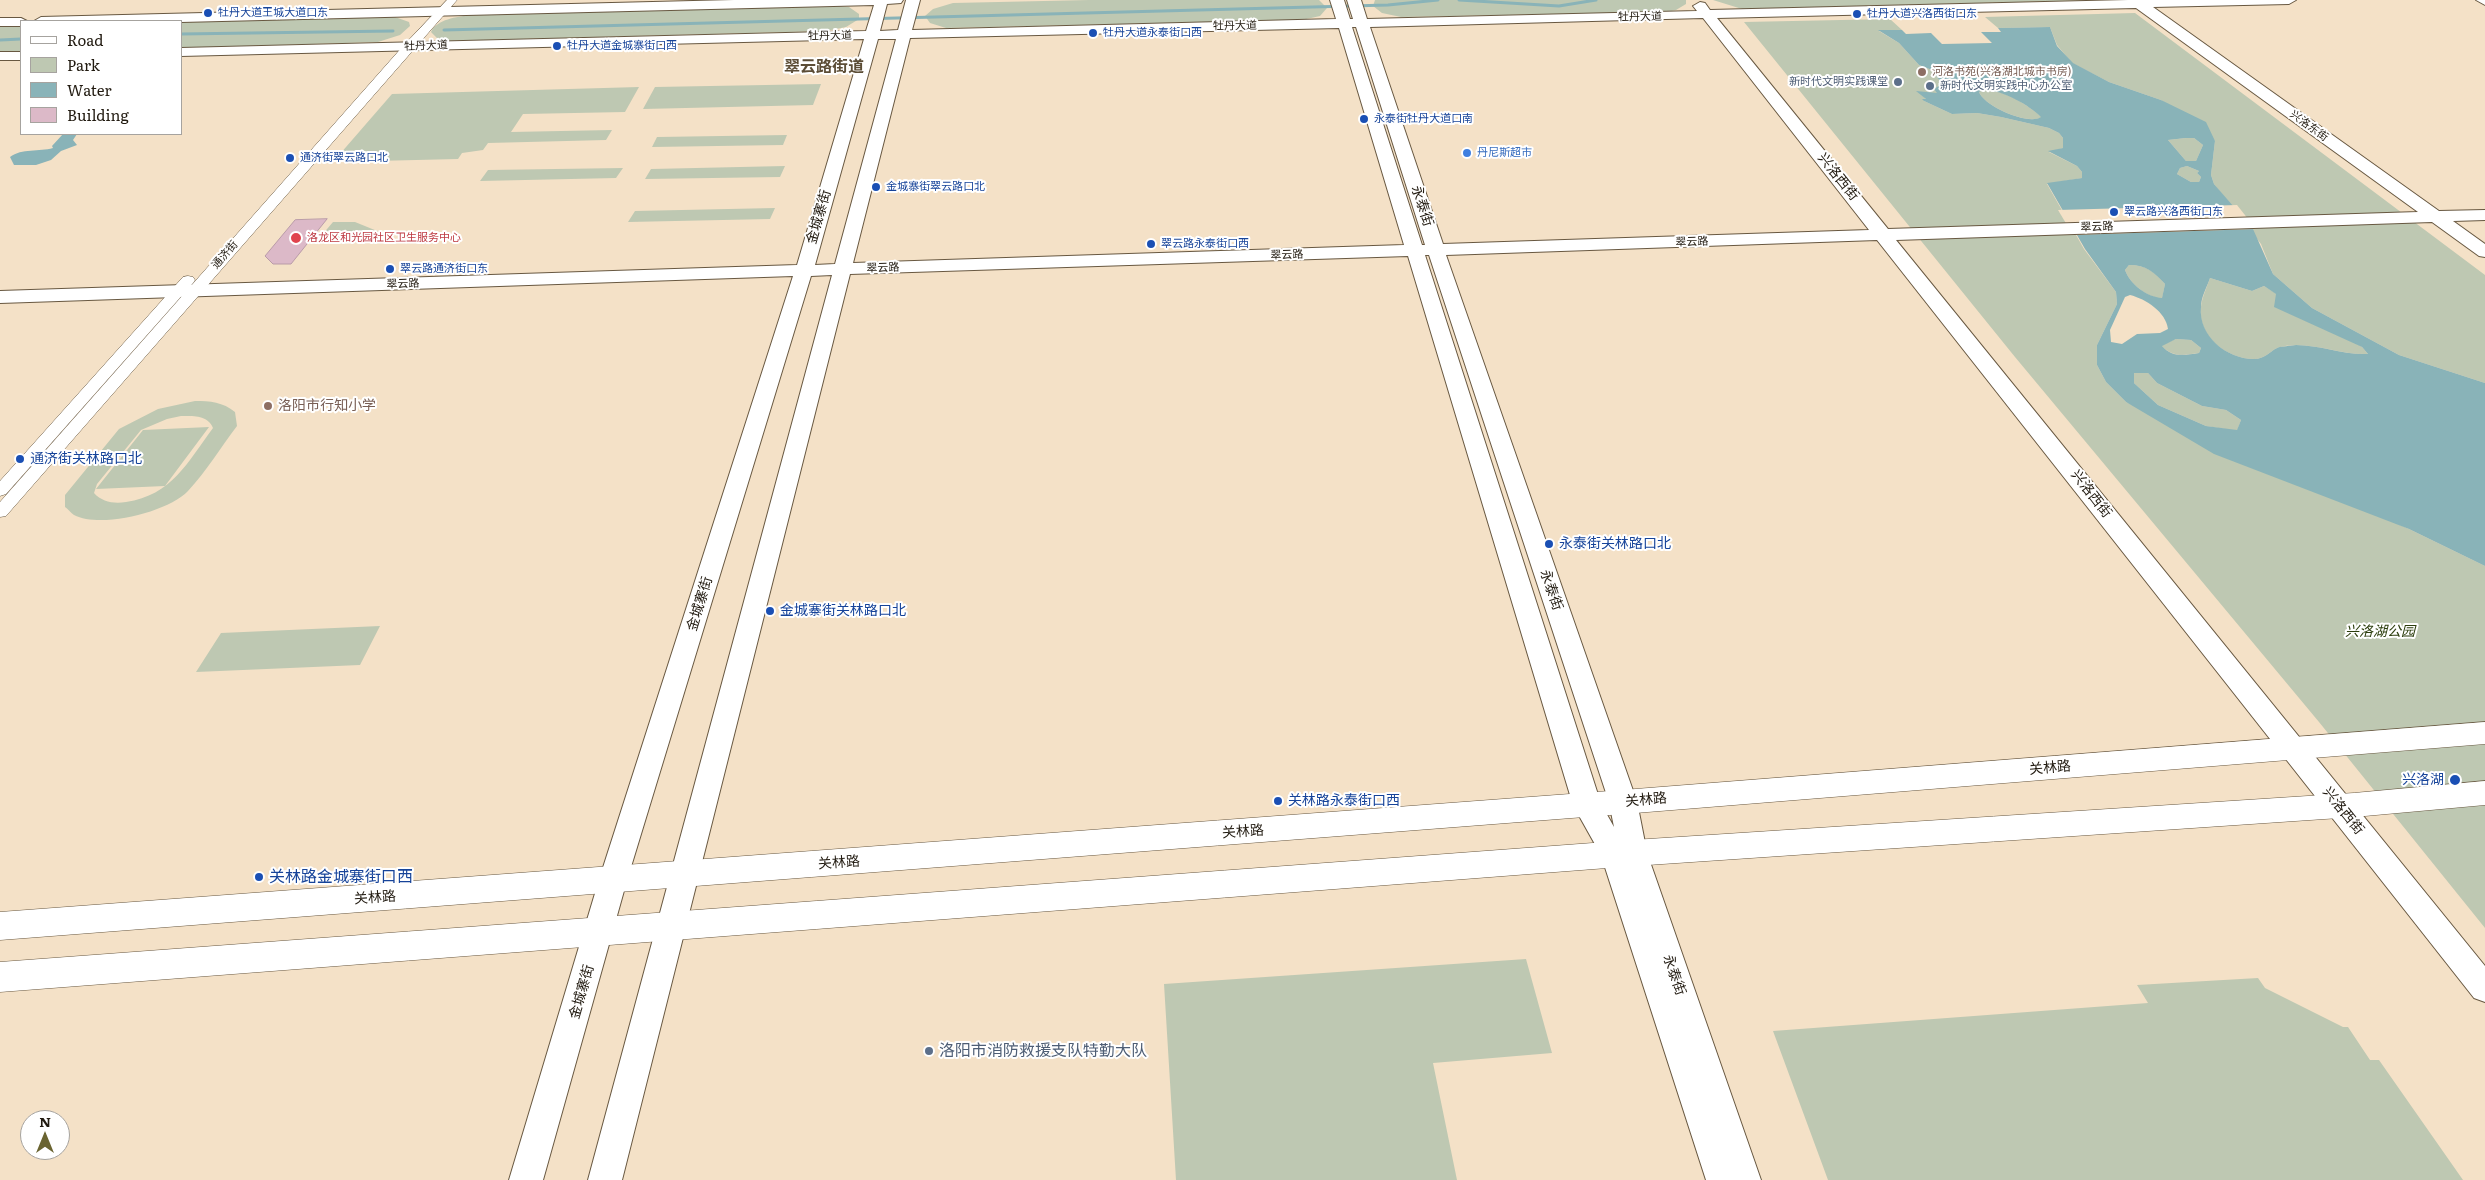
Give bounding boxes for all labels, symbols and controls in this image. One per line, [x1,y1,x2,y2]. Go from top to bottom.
place label: 牡丹大道王城大道口东 [218,6,328,20]
marker: 牡丹大道王城大道口东 [202,7,214,19]
place label: 牡丹大道兴洛西街口东 [1867,7,1977,21]
marker: 牡丹大道兴洛西街口东 [1851,8,1863,20]
street label: 牡丹大道 [1618,10,1662,24]
street label: 牡丹大道 [1213,19,1257,33]
legend [20,20,182,135]
place label: 牡丹大道永泰街口西 [1103,26,1202,40]
marker: 牡丹大道永泰街口西 [1087,27,1099,39]
text: Road [67,28,103,51]
street label: 牡丹大道 [808,29,852,43]
street label: 牡丹大道 [404,39,448,53]
place label: 牡丹大道金城寨街口西 [567,39,677,53]
marker: 牡丹大道金城寨街口西 [551,40,563,52]
text: Park [67,53,100,76]
district label: 翠云路街道 [784,57,864,77]
place label: 河洛书苑(兴洛湖北城市书房) [1932,65,2071,79]
marker: 河洛书苑(兴洛湖北城市书房) [1916,66,1928,78]
place label: 新时代文明实践课堂 [1789,75,1888,89]
marker: 新时代文明实践课堂 [1892,76,1904,88]
text: Water [67,78,112,101]
place label: 新时代文明实践中心办公室 [1940,79,2072,93]
marker: 新时代文明实践中心办公室 [1924,80,1936,92]
text: Building [67,103,129,126]
street label: 兴洛东街 [2287,108,2331,144]
place label: 永泰街牡丹大道口南 [1374,112,1473,126]
marker: 永泰街牡丹大道口南 [1358,113,1370,125]
place label: 丹尼斯超市 [1477,146,1532,160]
marker: 丹尼斯超市 [1461,147,1473,159]
street label: 兴洛西街 [1814,150,1862,204]
place label: 通济街翠云路口北 [300,151,388,165]
marker: 通济街翠云路口北 [284,152,296,164]
place label: 金城寨街翠云路口北 [886,180,985,194]
marker: 金城寨街翠云路口北 [870,181,882,193]
street label: 永泰街 [1408,183,1436,229]
street label: 金城寨街 [803,188,835,246]
place label: 翠云路兴洛西街口东 [2124,205,2223,219]
marker: 翠云路兴洛西街口东 [2108,206,2120,218]
street label: 翠云路 [2080,220,2114,234]
marker: 洛龙区和光园社区卫生服务中心 [289,231,303,245]
place label: 洛龙区和光园社区卫生服务中心 [307,231,461,245]
street label: 翠云路 [1675,235,1709,249]
place label: 翠云路永泰街口西 [1161,237,1249,251]
street label: 通济街 [209,238,241,272]
marker: 翠云路永泰街口西 [1145,238,1157,250]
street label: 翠云路 [1270,248,1304,262]
street label: 翠云路 [866,261,900,275]
place label: 翠云路通济街口东 [400,262,488,276]
marker: 翠云路通济街口东 [384,263,396,275]
street label: 翠云路 [386,277,420,291]
place label: 洛阳市行知小学 [278,398,376,414]
marker: 洛阳市行知小学 [262,400,274,412]
place label: 通济街关林路口北 [30,451,142,467]
marker: 通济街关林路口北 [14,453,26,465]
street label: 兴洛西街 [2067,467,2115,521]
place label: 永泰街关林路口北 [1559,536,1671,552]
marker: 永泰街关林路口北 [1543,538,1555,550]
street label: 永泰街 [1536,567,1566,613]
street label: 金城寨街 [684,575,716,633]
place label: 金城寨街关林路口北 [780,603,906,619]
marker: 金城寨街关林路口北 [764,605,776,617]
park label: 兴洛湖公园 [2345,624,2415,640]
street label: 关林路 [2028,758,2072,778]
place label: 兴洛湖 [2402,772,2444,788]
marker: 兴洛湖 [2448,773,2462,787]
street label: 兴洛西街 [2319,784,2367,838]
street label: 关林路 [1624,790,1668,810]
place label: 关林路永泰街口西 [1288,793,1400,809]
marker: 关林路永泰街口西 [1272,795,1284,807]
street label: 关林路 [1221,822,1265,842]
street label: 关林路 [817,853,861,873]
place label: 关林路金城寨街口西 [269,867,413,887]
marker: 关林路金城寨街口西 [253,871,265,883]
street label: 关林路 [353,888,397,908]
street label: 永泰街 [1659,952,1689,998]
street label: 金城寨街 [566,963,598,1021]
place label: 洛阳市消防救援支队特勤大队 [939,1041,1147,1061]
marker: 洛阳市消防救援支队特勤大队 [923,1045,935,1057]
north arrow [20,1110,70,1160]
text: N [39,1111,51,1131]

